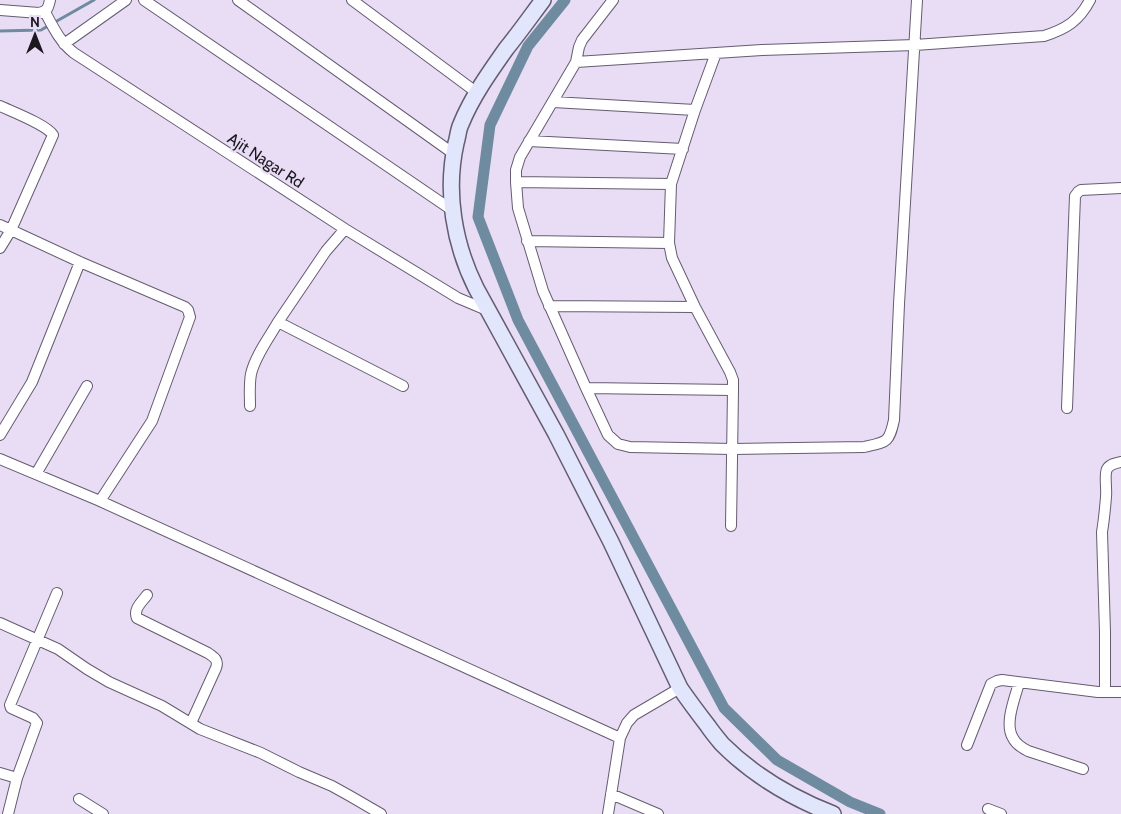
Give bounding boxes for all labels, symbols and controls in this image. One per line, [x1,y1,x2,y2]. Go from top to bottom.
north arrow [10,10,60,60]
text: N [30,13,40,31]
street label: Ajit Nagar Rd [224,129,307,192]

